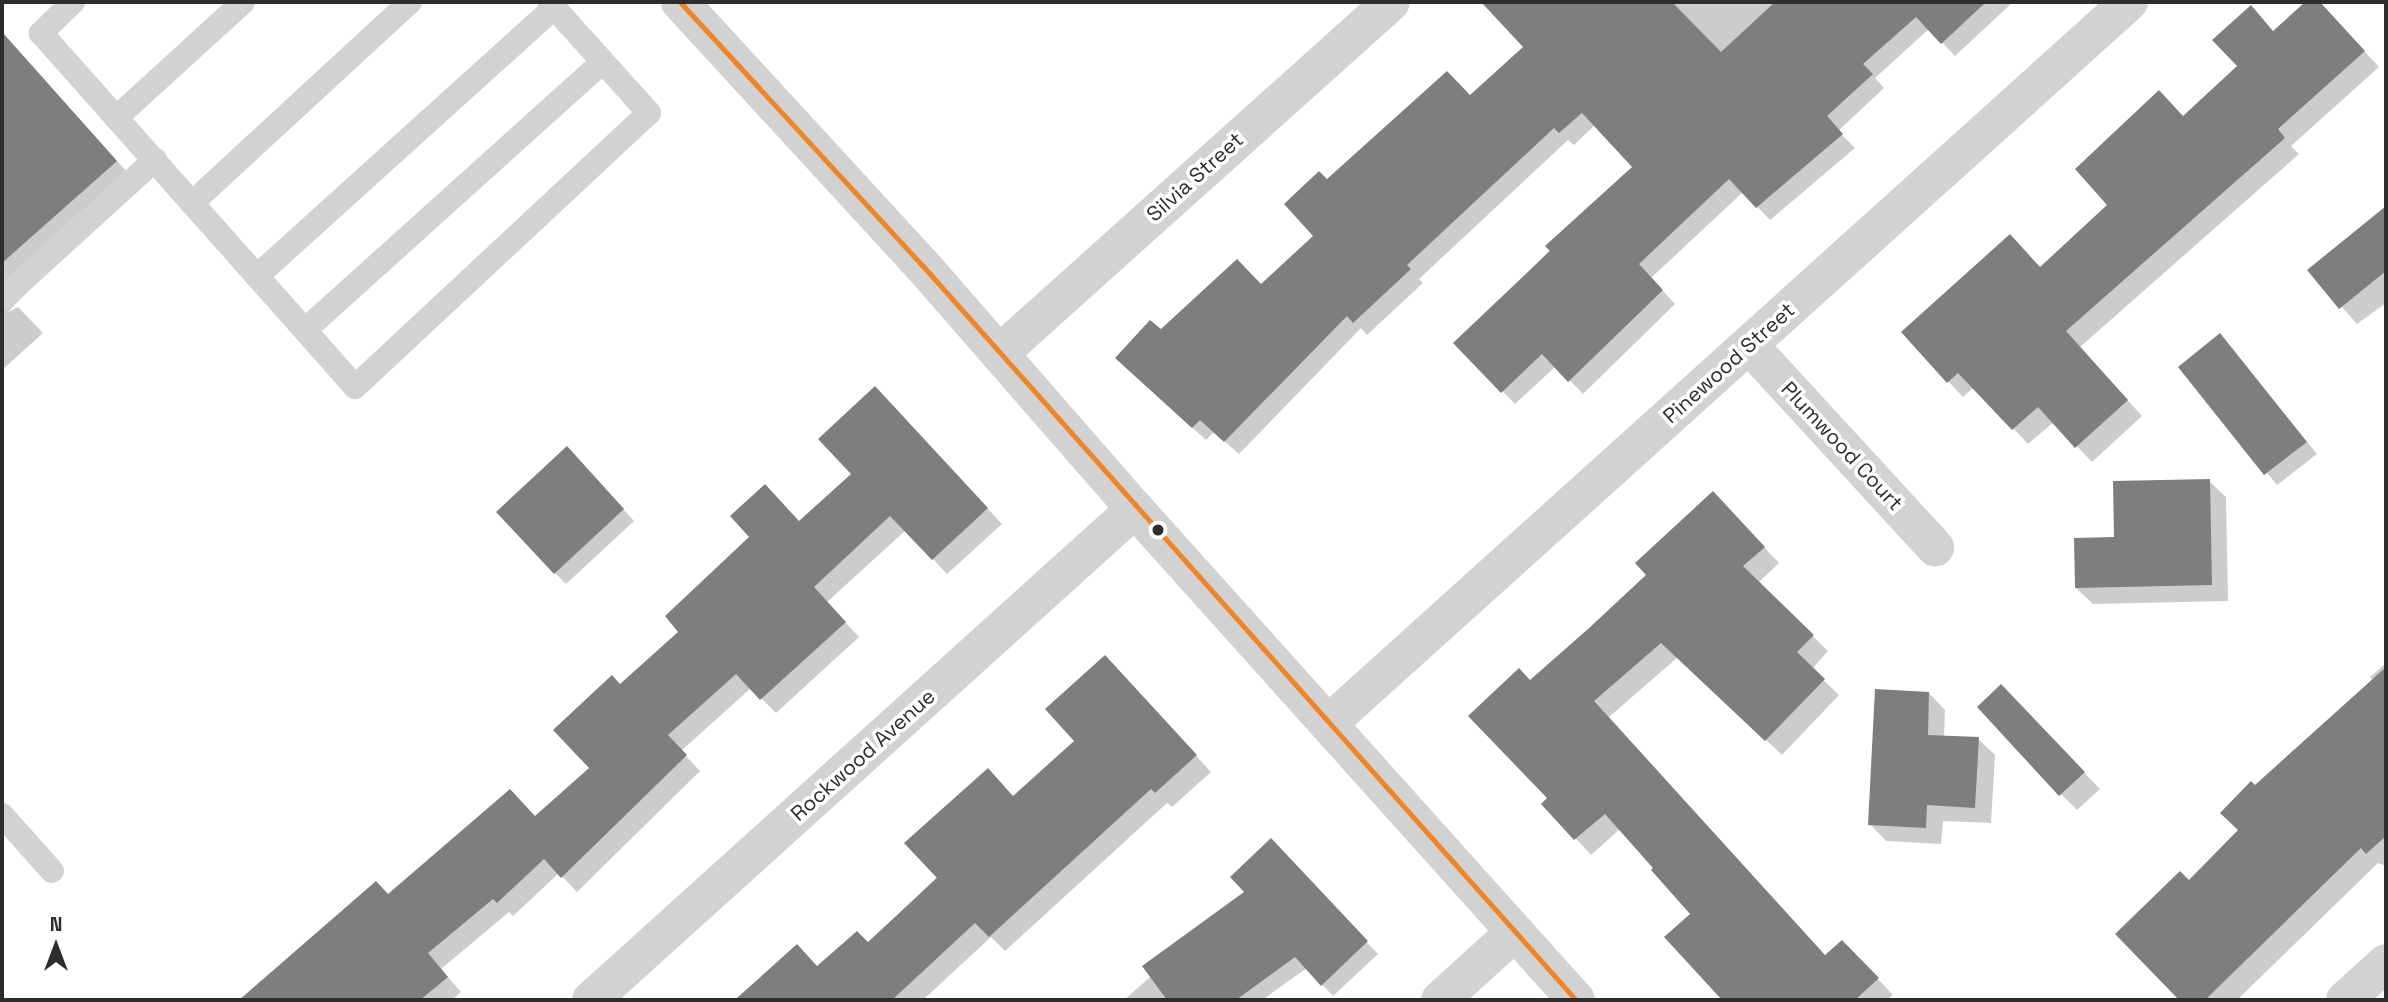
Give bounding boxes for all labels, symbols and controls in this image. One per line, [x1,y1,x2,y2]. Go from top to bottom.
street label: Silvia Street [1142,127,1248,227]
street label: Pinewood Street [1658,297,1800,429]
street label: Plumwood Court [1776,376,1908,516]
unlabelled marker [1151,523,1165,537]
street label: Rockwood Avenue [786,683,940,827]
north arrow [21,911,91,981]
text: N [50,912,62,937]

